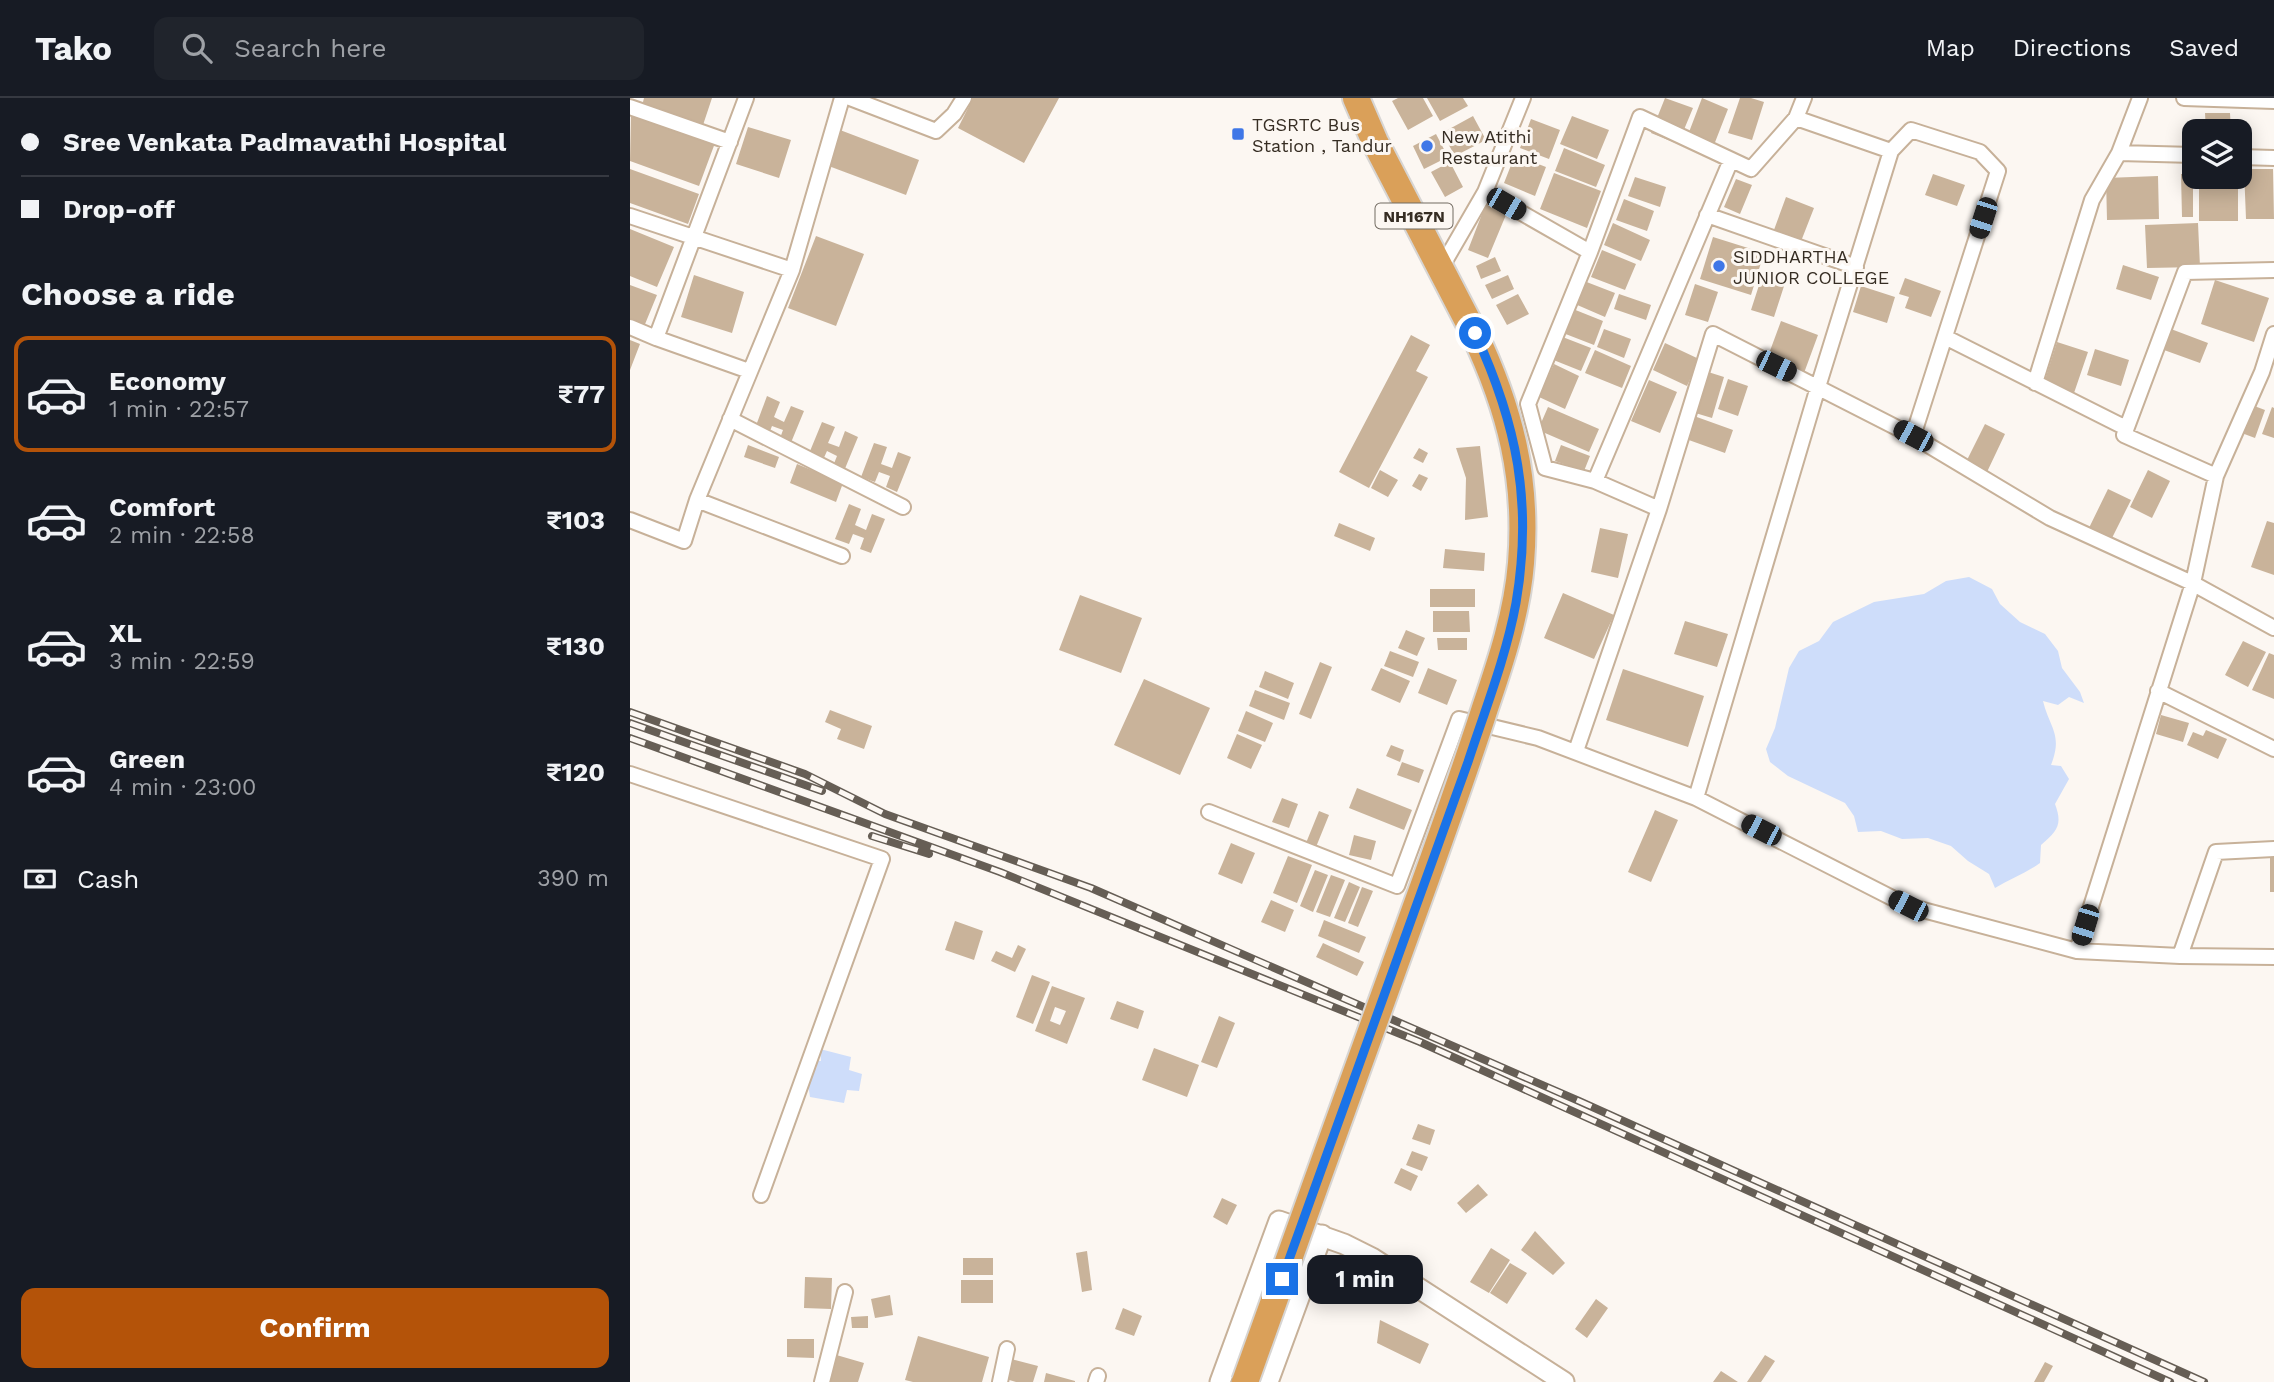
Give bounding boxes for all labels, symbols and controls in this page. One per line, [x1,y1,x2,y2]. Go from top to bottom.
search box [154,17,644,80]
text: Tako [35,29,112,68]
icon: search [178,29,216,67]
text: Search here [234,33,387,63]
text: Map [1926,34,1975,62]
text: Directions [2013,34,2131,62]
text: Saved [2169,34,2239,62]
place label: TGSRTC Bus Station , Tandur [1252,114,1392,156]
map controls [2182,119,2252,189]
button: layers [2182,119,2252,189]
marker: TGSRTC Bus Station , Tandur [1230,126,1246,142]
place label: New Atithi Restaurant [1441,126,1538,168]
text: Sree Venkata Padmavathi Hospital [63,127,506,157]
marker: New Atithi Restaurant [1419,138,1435,154]
car [1483,184,1530,224]
text: Drop-off [63,194,175,224]
car [1967,195,2000,241]
road number: NH167N [1376,204,1452,228]
place label: SIDDHARTHA JUNIOR COLLEGE [1733,246,1889,288]
marker: SIDDHARTHA JUNIOR COLLEGE [1711,258,1727,274]
text: Choose a ride [21,275,235,313]
route start [1459,317,1491,349]
car [1753,347,1800,385]
icon: car [25,363,88,426]
text: Economy [109,366,226,396]
text: ₹77 [558,379,605,409]
text: 1 min · 22:57 [109,396,249,423]
car [1890,417,1937,455]
icon: car [25,489,88,552]
text: Comfort [109,492,215,522]
text: ₹103 [546,505,605,535]
text: 2 min · 22:58 [109,522,255,549]
icon: car [25,615,88,678]
text: XL [109,618,142,648]
text: ₹130 [546,631,605,661]
text: 3 min · 22:59 [109,648,255,675]
icon: car [25,741,88,804]
text: Green [109,744,185,774]
text: ₹120 [546,757,605,787]
text: 4 min · 23:00 [109,774,256,801]
car [1738,811,1785,849]
icon: cash [21,860,59,898]
text: Cash [77,864,139,894]
text: 390 m [537,865,609,892]
car [1885,887,1932,925]
car [2069,902,2102,948]
callout: 1 min [1306,1254,1422,1304]
route end [1266,1263,1298,1295]
text: 1 min [1335,1266,1395,1293]
button: Confirm [21,1288,609,1368]

